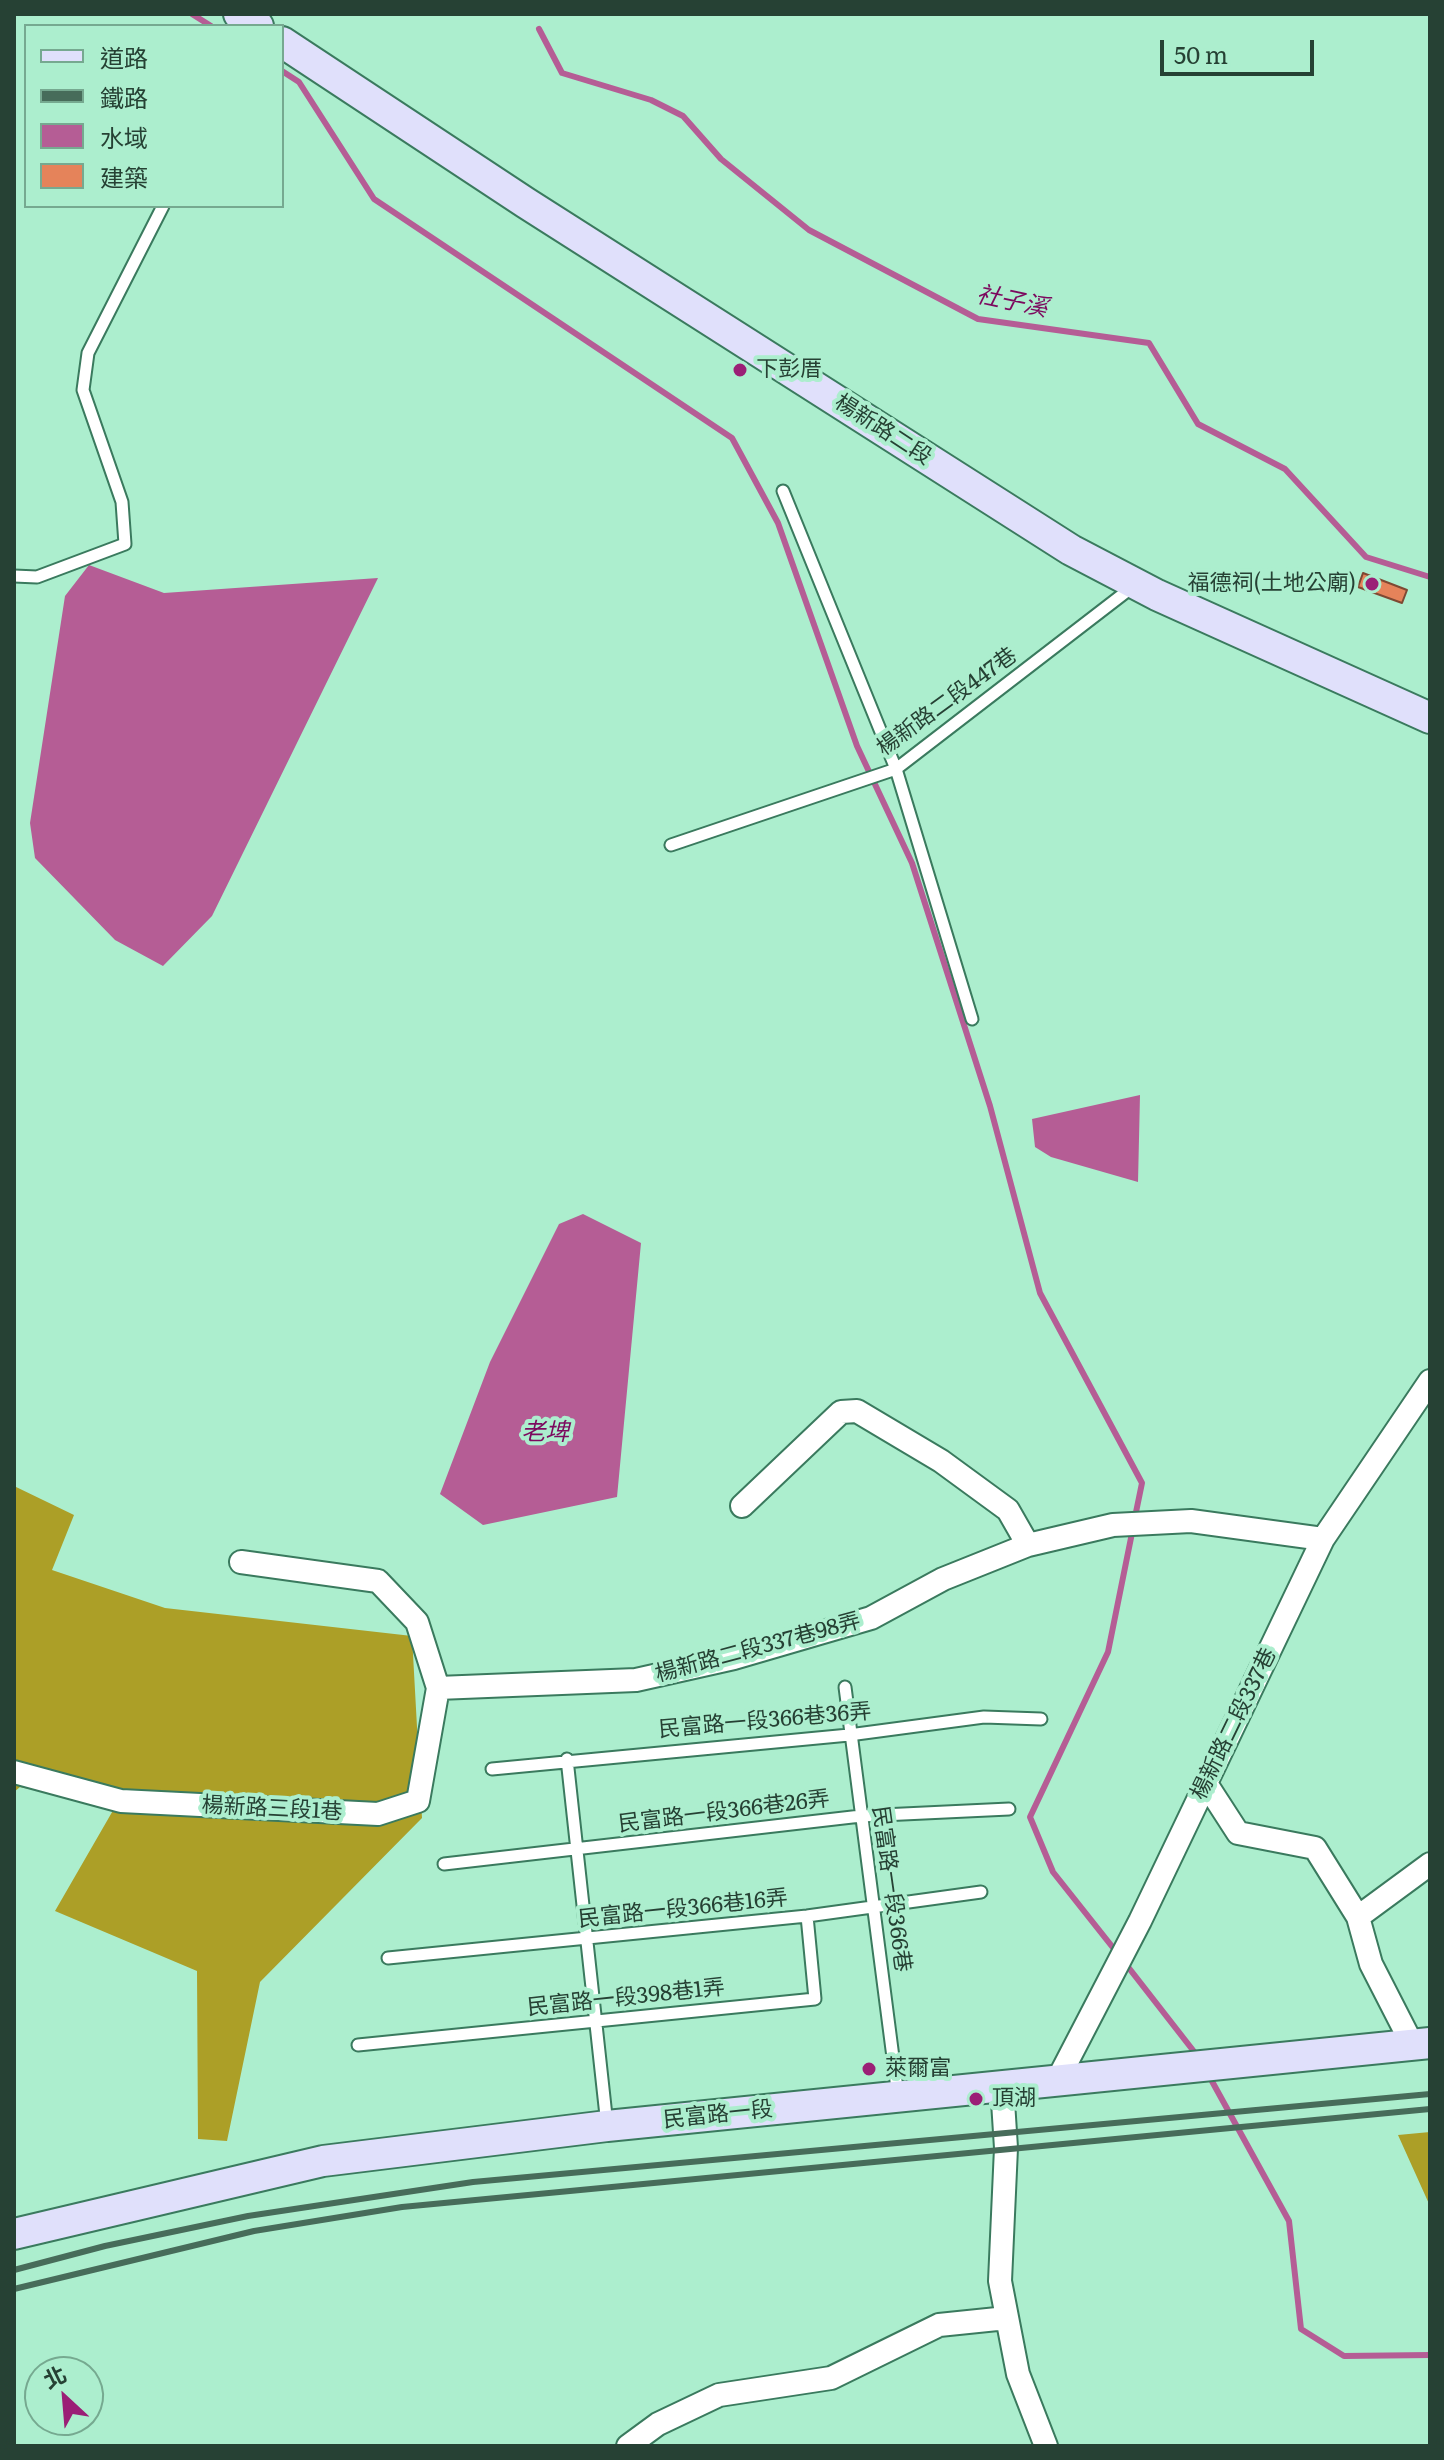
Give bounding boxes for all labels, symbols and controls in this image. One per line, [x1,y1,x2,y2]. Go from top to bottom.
legend [24,24,284,208]
scale bar [1164,24,1318,74]
text: 50 m [1174,36,1228,71]
text: 道路 [100,39,148,74]
text: 鐵路 [100,79,148,114]
text: 水域 [100,119,148,154]
text: 建築 [100,159,148,194]
water label: 社子溪 [974,280,1050,324]
place label: 下彭厝 [756,357,822,383]
marker: 下彭厝 [731,361,749,379]
street label: 楊新路二段 [830,389,936,471]
place label: 福德祠(土地公廟) [1187,571,1356,597]
marker: 福德祠(土地公廟) [1363,575,1381,593]
street label: 楊新路二段447巷 [872,642,1022,762]
water label: 老埤 [521,1419,569,1447]
street label: 楊新路二段337巷98弄 [653,1608,863,1688]
street label: 楊新路二段337巷 [1186,1644,1282,1804]
street label: 民富路一段366巷36弄 [658,1699,872,1743]
street label: 民富路一段366巷26弄 [617,1786,831,1838]
street label: 楊新路三段1巷 [201,1792,343,1826]
street label: 民富路一段366巷 [866,1804,916,1974]
street label: 民富路一段366巷16弄 [577,1885,789,1933]
street label: 民富路一段398巷1弄 [526,1974,726,2022]
place label: 萊爾富 [885,2056,951,2082]
marker: 萊爾富 [860,2060,878,2078]
place label: 頂湖 [992,2086,1036,2112]
marker: 頂湖 [967,2090,985,2108]
street label: 民富路一段 [662,2096,774,2134]
north arrow [24,2356,104,2436]
text: 北 [37,2356,71,2395]

